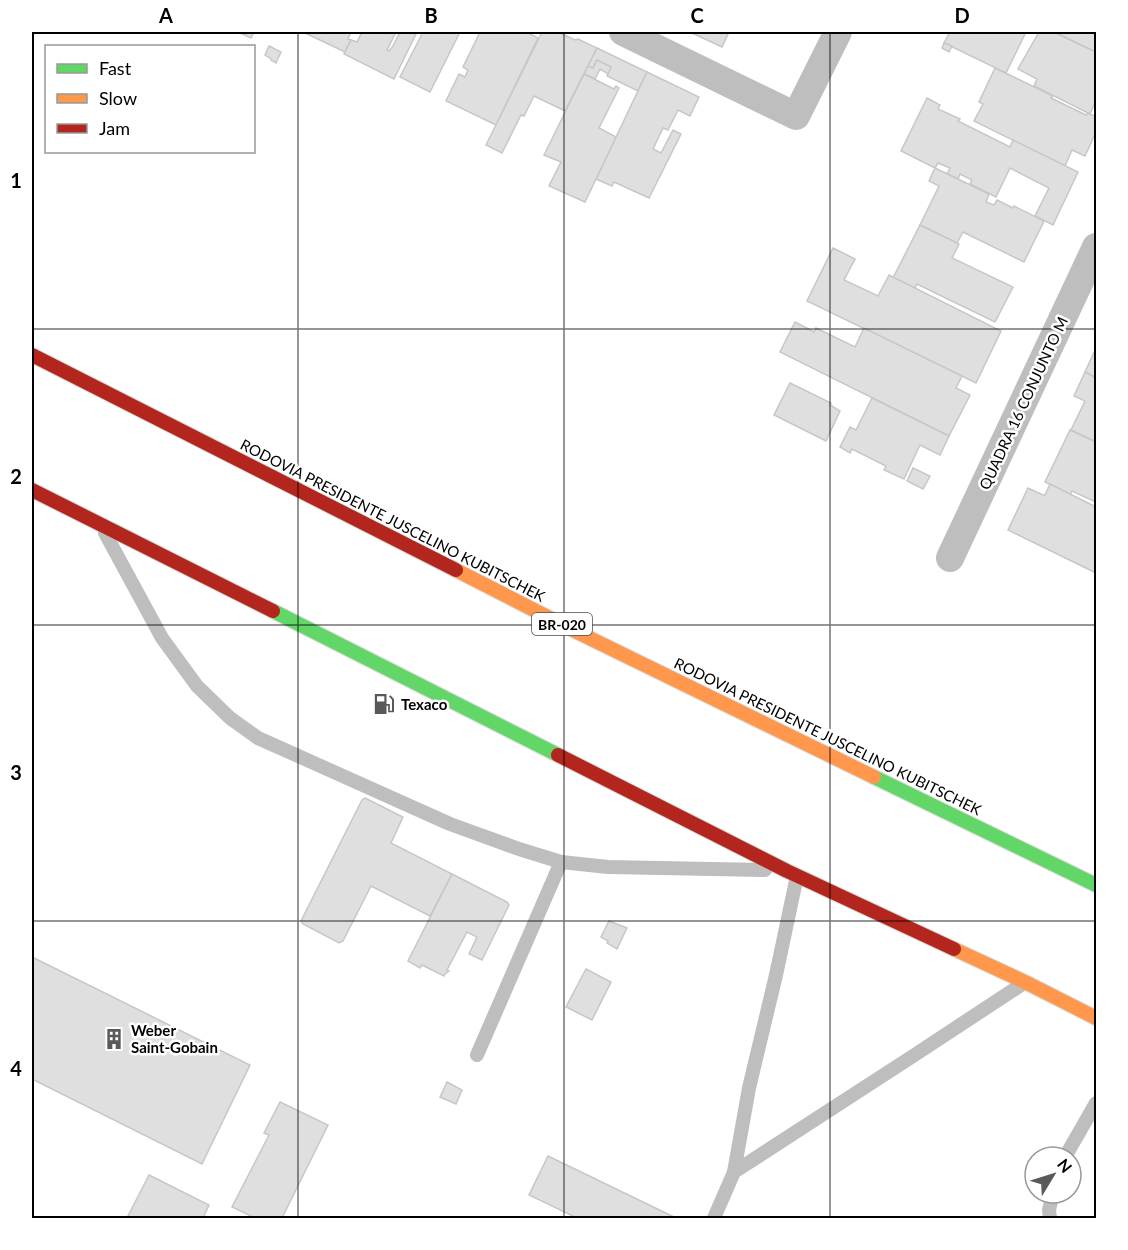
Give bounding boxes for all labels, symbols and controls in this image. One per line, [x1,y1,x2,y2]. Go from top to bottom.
text: A [158,3,173,27]
text: B [424,3,438,27]
text: C [690,3,704,27]
text: D [954,3,970,27]
legend [45,45,255,153]
text: Fast [99,57,132,79]
text: Slow [99,87,137,109]
text: Jam [99,117,130,139]
text: 1 [10,168,22,192]
street label: QUADRA 16 CONJUNTO M [975,314,1071,492]
street label: RODOVIA PRESIDENTE JUSCELINO KUBITSCHEK [238,435,548,605]
text: 2 [10,464,22,488]
road number: BR-020 [532,613,592,635]
street label: RODOVIA PRESIDENTE JUSCELINO KUBITSCHEK [672,654,985,819]
fuel station icon: Texaco [372,692,396,716]
place label: Texaco [401,695,448,713]
text: 3 [10,760,22,784]
place label: Weber Saint-Gobain [131,1021,218,1056]
building icon: Weber Saint-Gobain [102,1027,126,1051]
text: 4 [10,1056,22,1080]
north arrow [1023,1145,1083,1205]
text: N [1054,1155,1076,1176]

